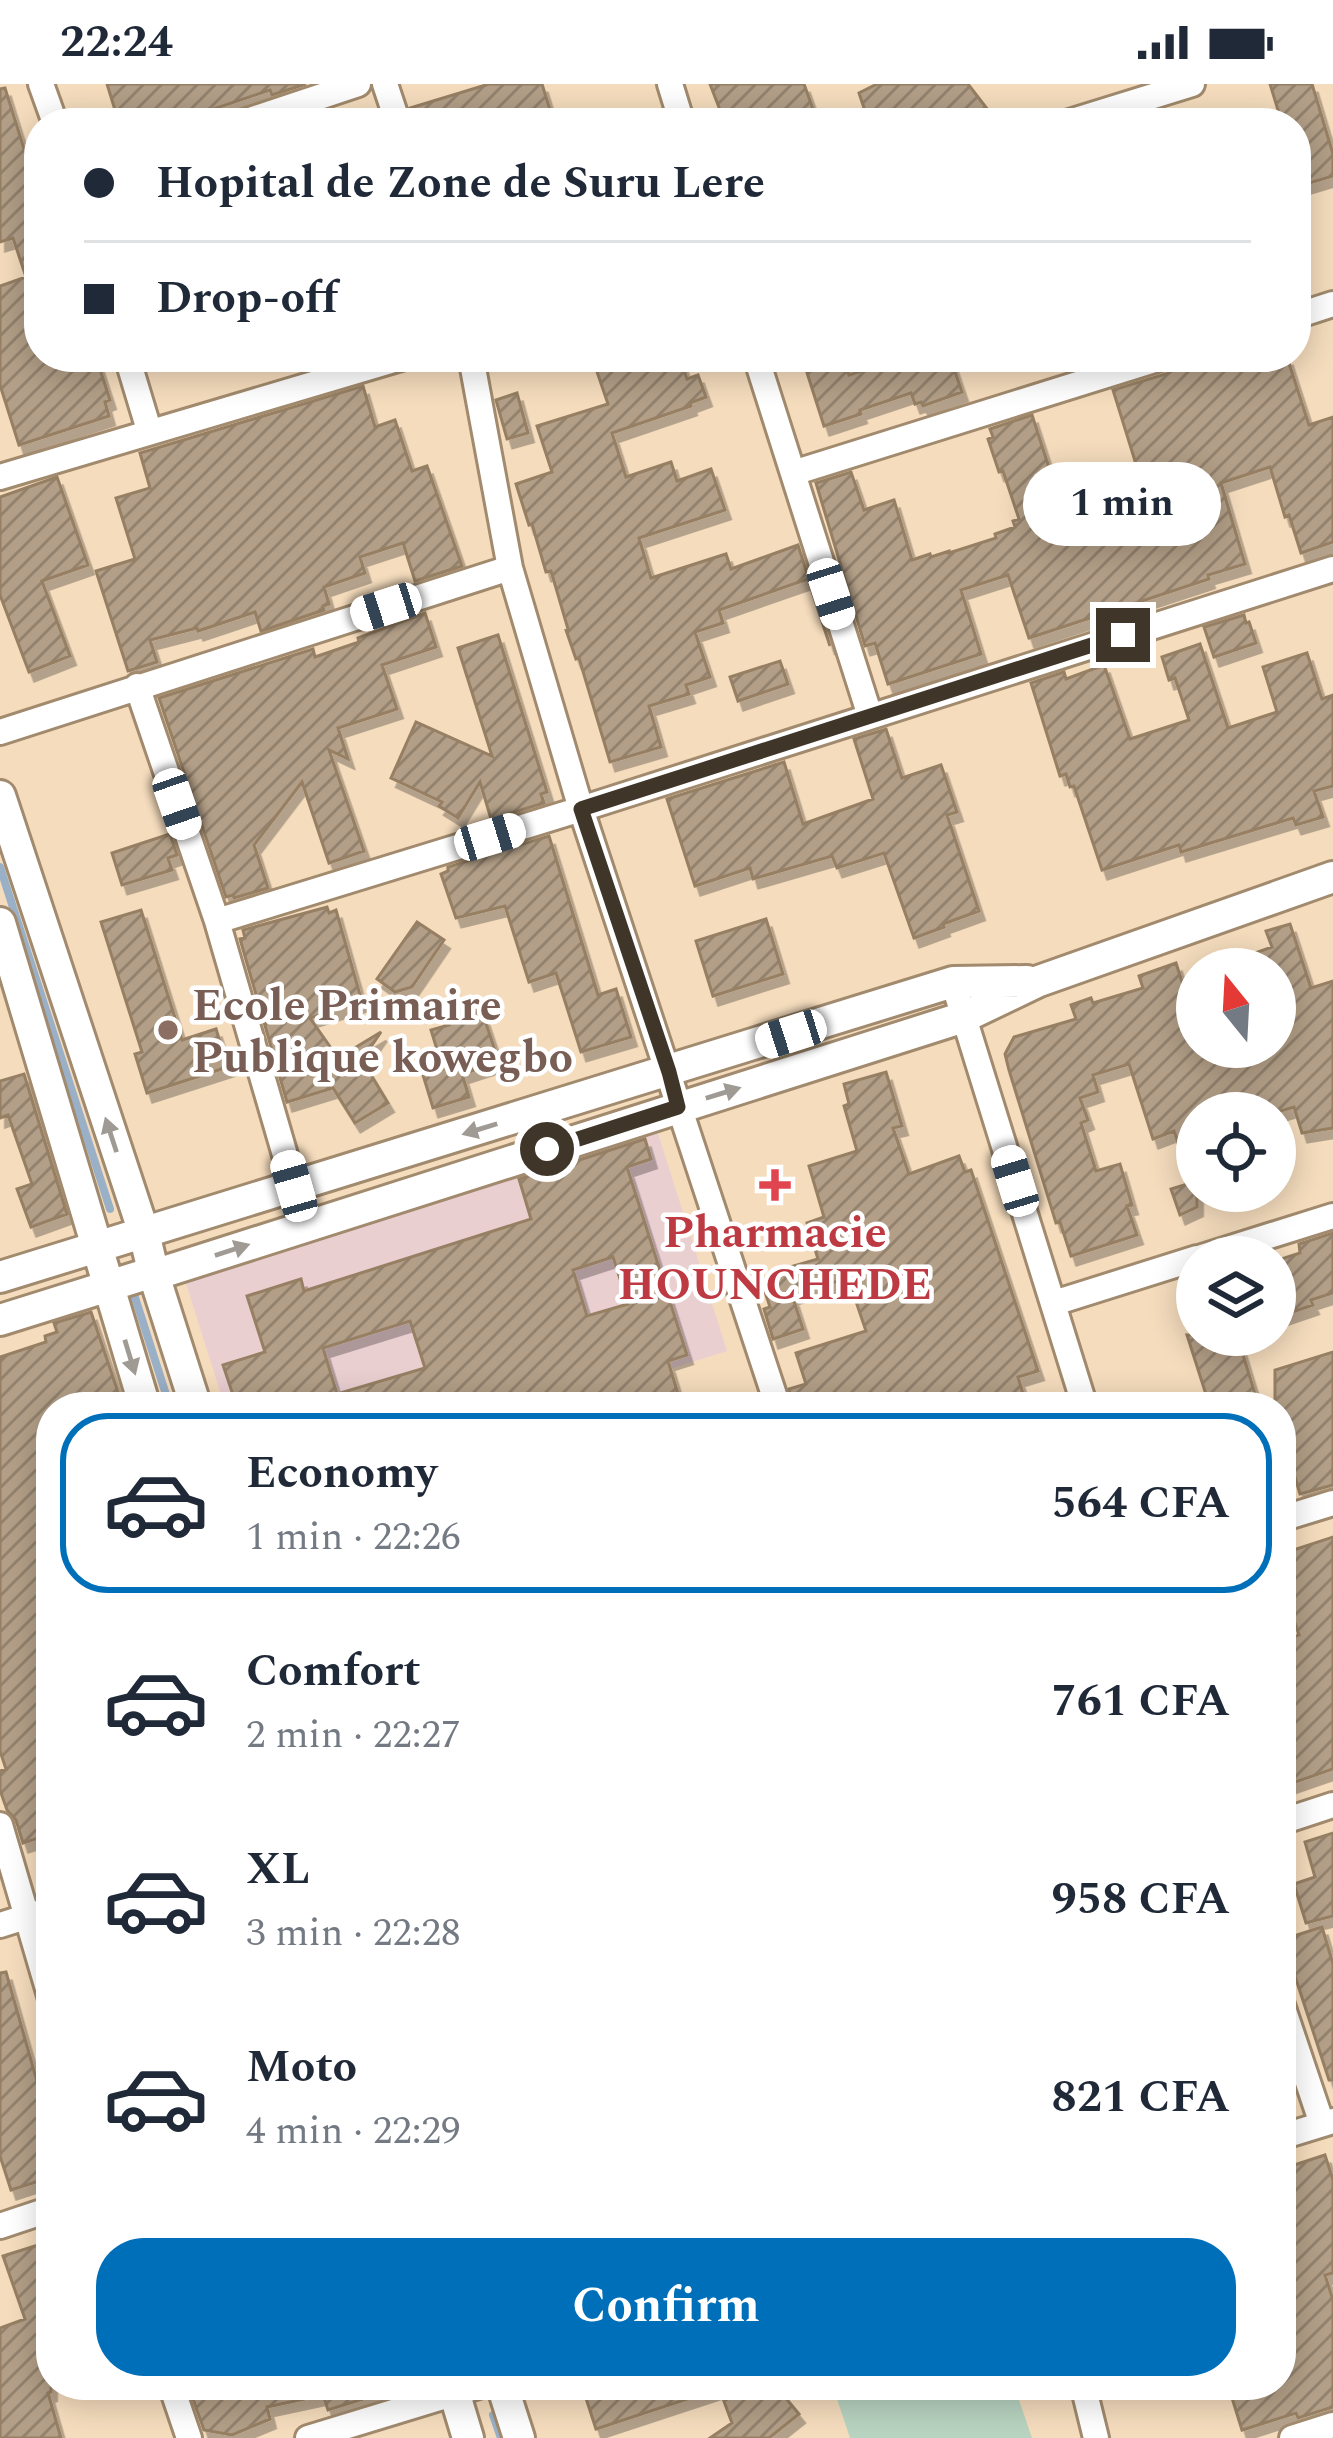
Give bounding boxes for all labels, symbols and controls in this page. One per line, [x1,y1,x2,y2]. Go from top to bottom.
text: 22:24 [60,8,173,77]
text: Hopital de Zone de Suru Lere [156,149,765,218]
text: Drop-off [156,264,338,333]
callout: 1 min [1024,461,1222,545]
text: 1 min [1070,474,1174,533]
car [803,554,859,634]
car [346,579,426,635]
route end [1096,608,1150,662]
car [148,764,206,844]
car [450,809,530,865]
north arrow [1176,948,1296,1068]
map controls [1176,948,1296,1356]
place label: Ecole Primaire Publique kowegbo [192,972,573,1093]
car [751,1006,831,1062]
marker: Ecole Primaire Publique kowegbo [155,1017,181,1043]
one-way arrow [705,1082,742,1101]
button: locate [1176,1092,1296,1212]
one-way arrow [101,1116,120,1153]
one-way arrow [461,1121,498,1139]
route start [520,1122,574,1176]
car [987,1141,1043,1221]
car [267,1146,321,1226]
marker: Pharmacie HOUNCHEDE [762,1172,788,1198]
place label: Pharmacie HOUNCHEDE [618,1199,932,1320]
button: layers [1176,1236,1296,1356]
one-way arrow [214,1240,251,1258]
one-way arrow [122,1339,140,1376]
text: Economy [246,1439,437,1508]
icon: car [102,1449,210,1557]
text: 564 CFA [1052,1469,1230,1538]
text: 1 min · 22:26 [246,1508,461,1567]
text: Comfort [246,1637,421,1706]
icon: car [102,1647,210,1755]
text: 761 CFA [1052,1667,1230,1736]
text: 2 min · 22:27 [246,1706,461,1765]
text: XL [246,1835,310,1904]
icon: car [102,1845,210,1953]
text: 958 CFA [1052,1865,1230,1934]
text: 3 min · 22:28 [246,1904,461,1963]
text: Moto [246,2033,357,2102]
icon: car [102,2043,210,2151]
text: 821 CFA [1052,2063,1230,2132]
text: 4 min · 22:29 [246,2102,461,2161]
button: Confirm [96,2238,1236,2376]

